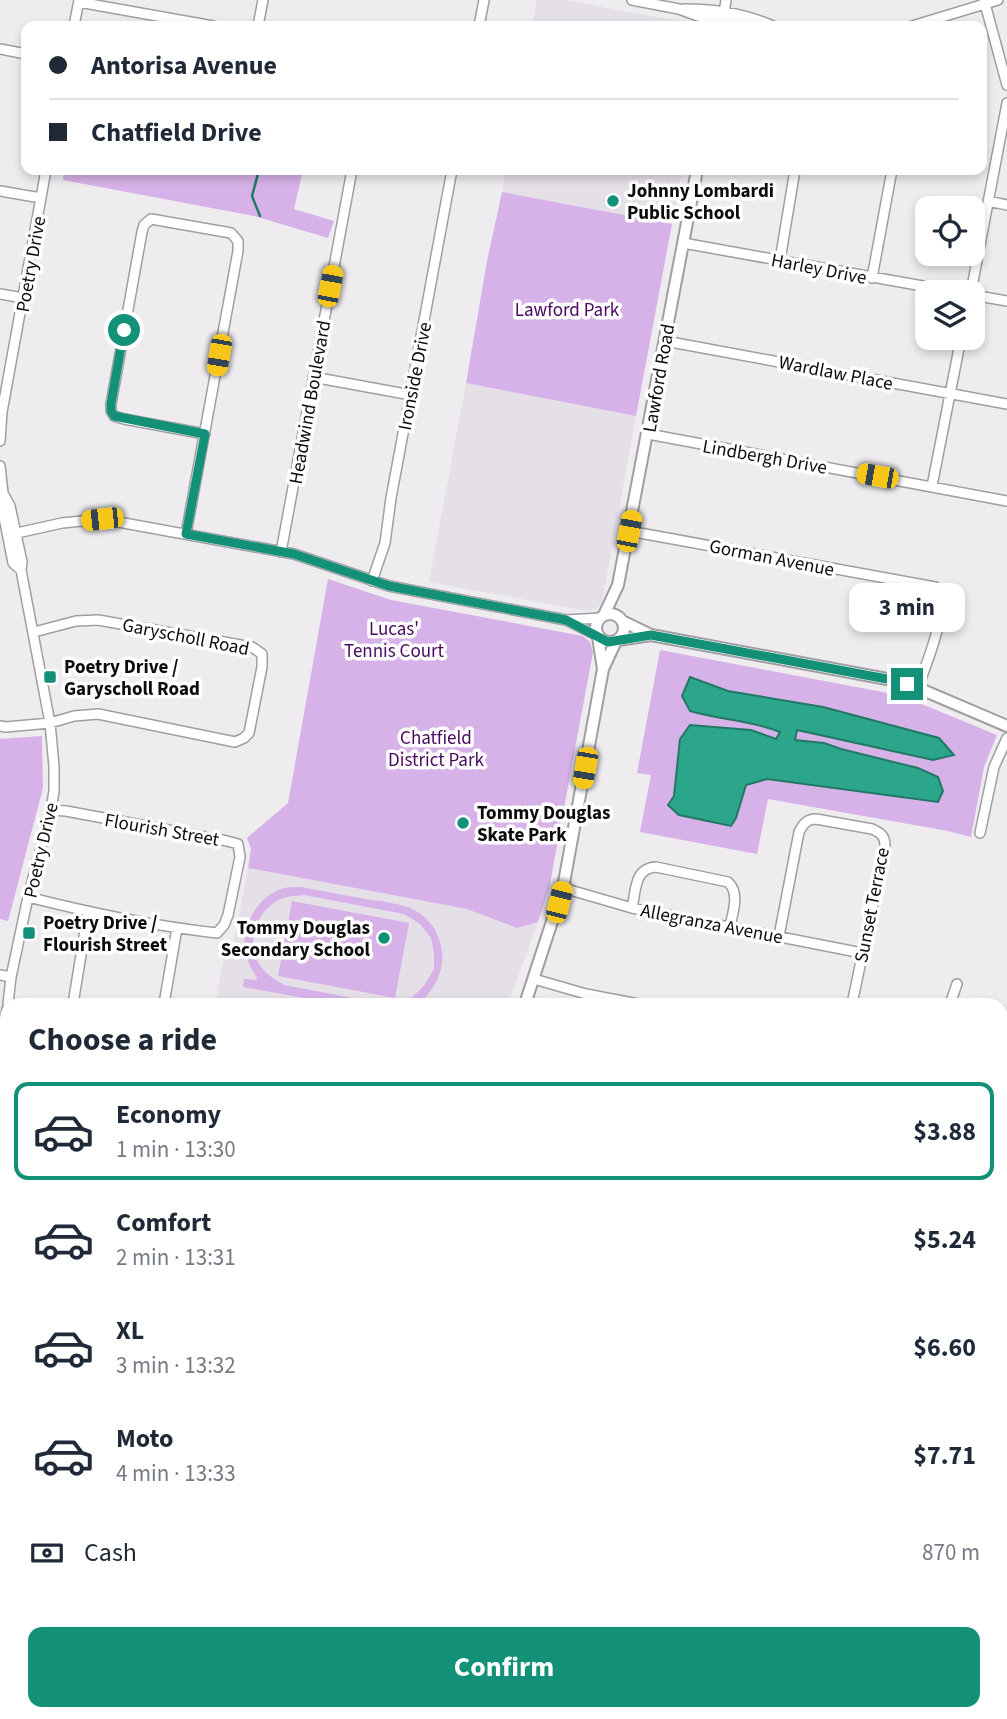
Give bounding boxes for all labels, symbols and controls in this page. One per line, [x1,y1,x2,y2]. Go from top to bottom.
text: Antorisa Avenue [91,47,277,84]
text: Chatfield Drive [91,114,262,151]
place label: Johnny Lombardi Public School [627,178,774,227]
marker: Johnny Lombardi Public School [605,193,621,209]
map controls [915,196,985,350]
button: locate [915,196,985,266]
street label: Poetry Drive [10,214,53,314]
street label: Harley Drive [769,247,869,292]
car [316,263,345,309]
button: layers [915,280,985,350]
park label: Lawford Park [515,297,620,324]
route start [108,314,140,346]
street label: Headwind Boulevard [283,318,338,486]
street label: Ironside Drive [392,320,439,433]
street label: Lawford Road [637,322,682,435]
car [206,332,233,378]
street label: Wardlaw Place [776,349,895,398]
street label: Lindbergh Drive [700,433,829,482]
car [855,462,900,490]
car [81,506,124,532]
car [615,508,644,554]
street label: Gorman Avenue [707,533,836,584]
callout: 3 min [849,582,965,632]
text: 3 min [879,591,935,624]
street label: Garyscholl Road [120,612,251,663]
park label: Lucas' Tennis Court [344,616,445,665]
place label: Poetry Drive / Garyscholl Road [64,654,200,703]
route end [891,668,923,700]
marker: Poetry Drive / Garyscholl Road [42,669,58,685]
park label: Chatfield District Park [388,725,485,774]
car [572,745,599,791]
street label: Poetry Drive [17,800,66,901]
place label: Tommy Douglas Skate Park [477,800,610,849]
street label: Flourish Street [102,807,222,854]
marker: Tommy Douglas Skate Park [455,815,471,831]
street label: Sunset Terrace [848,845,897,965]
car [544,879,575,925]
street label: Allegranza Avenue [638,897,785,952]
place label: Poetry Drive / Flourish Street [43,910,167,959]
place label: Tommy Douglas Secondary School [221,915,371,964]
marker: Poetry Drive / Flourish Street [21,925,37,941]
marker: Tommy Douglas Secondary School [376,930,392,946]
text: Choose a ride [28,1017,217,1063]
text: Economy [116,1096,221,1133]
icon: car [32,1100,95,1163]
text: $3.88 [913,1113,976,1150]
text: 1 min · 13:30 [116,1133,236,1166]
text: Comfort [116,1204,211,1241]
icon: car [32,1208,95,1271]
text: $5.24 [913,1221,976,1258]
text: 2 min · 13:31 [116,1241,236,1274]
text: XL [116,1312,144,1349]
icon: car [32,1316,95,1379]
text: $6.60 [913,1329,976,1366]
text: 3 min · 13:32 [116,1349,236,1382]
text: Moto [116,1420,173,1457]
icon: car [32,1424,95,1487]
text: $7.71 [913,1437,976,1474]
text: 4 min · 13:33 [116,1457,236,1490]
icon: cash [28,1534,66,1572]
text: Cash [84,1534,137,1571]
text: 870 m [922,1536,980,1569]
button: Confirm [28,1627,980,1707]

